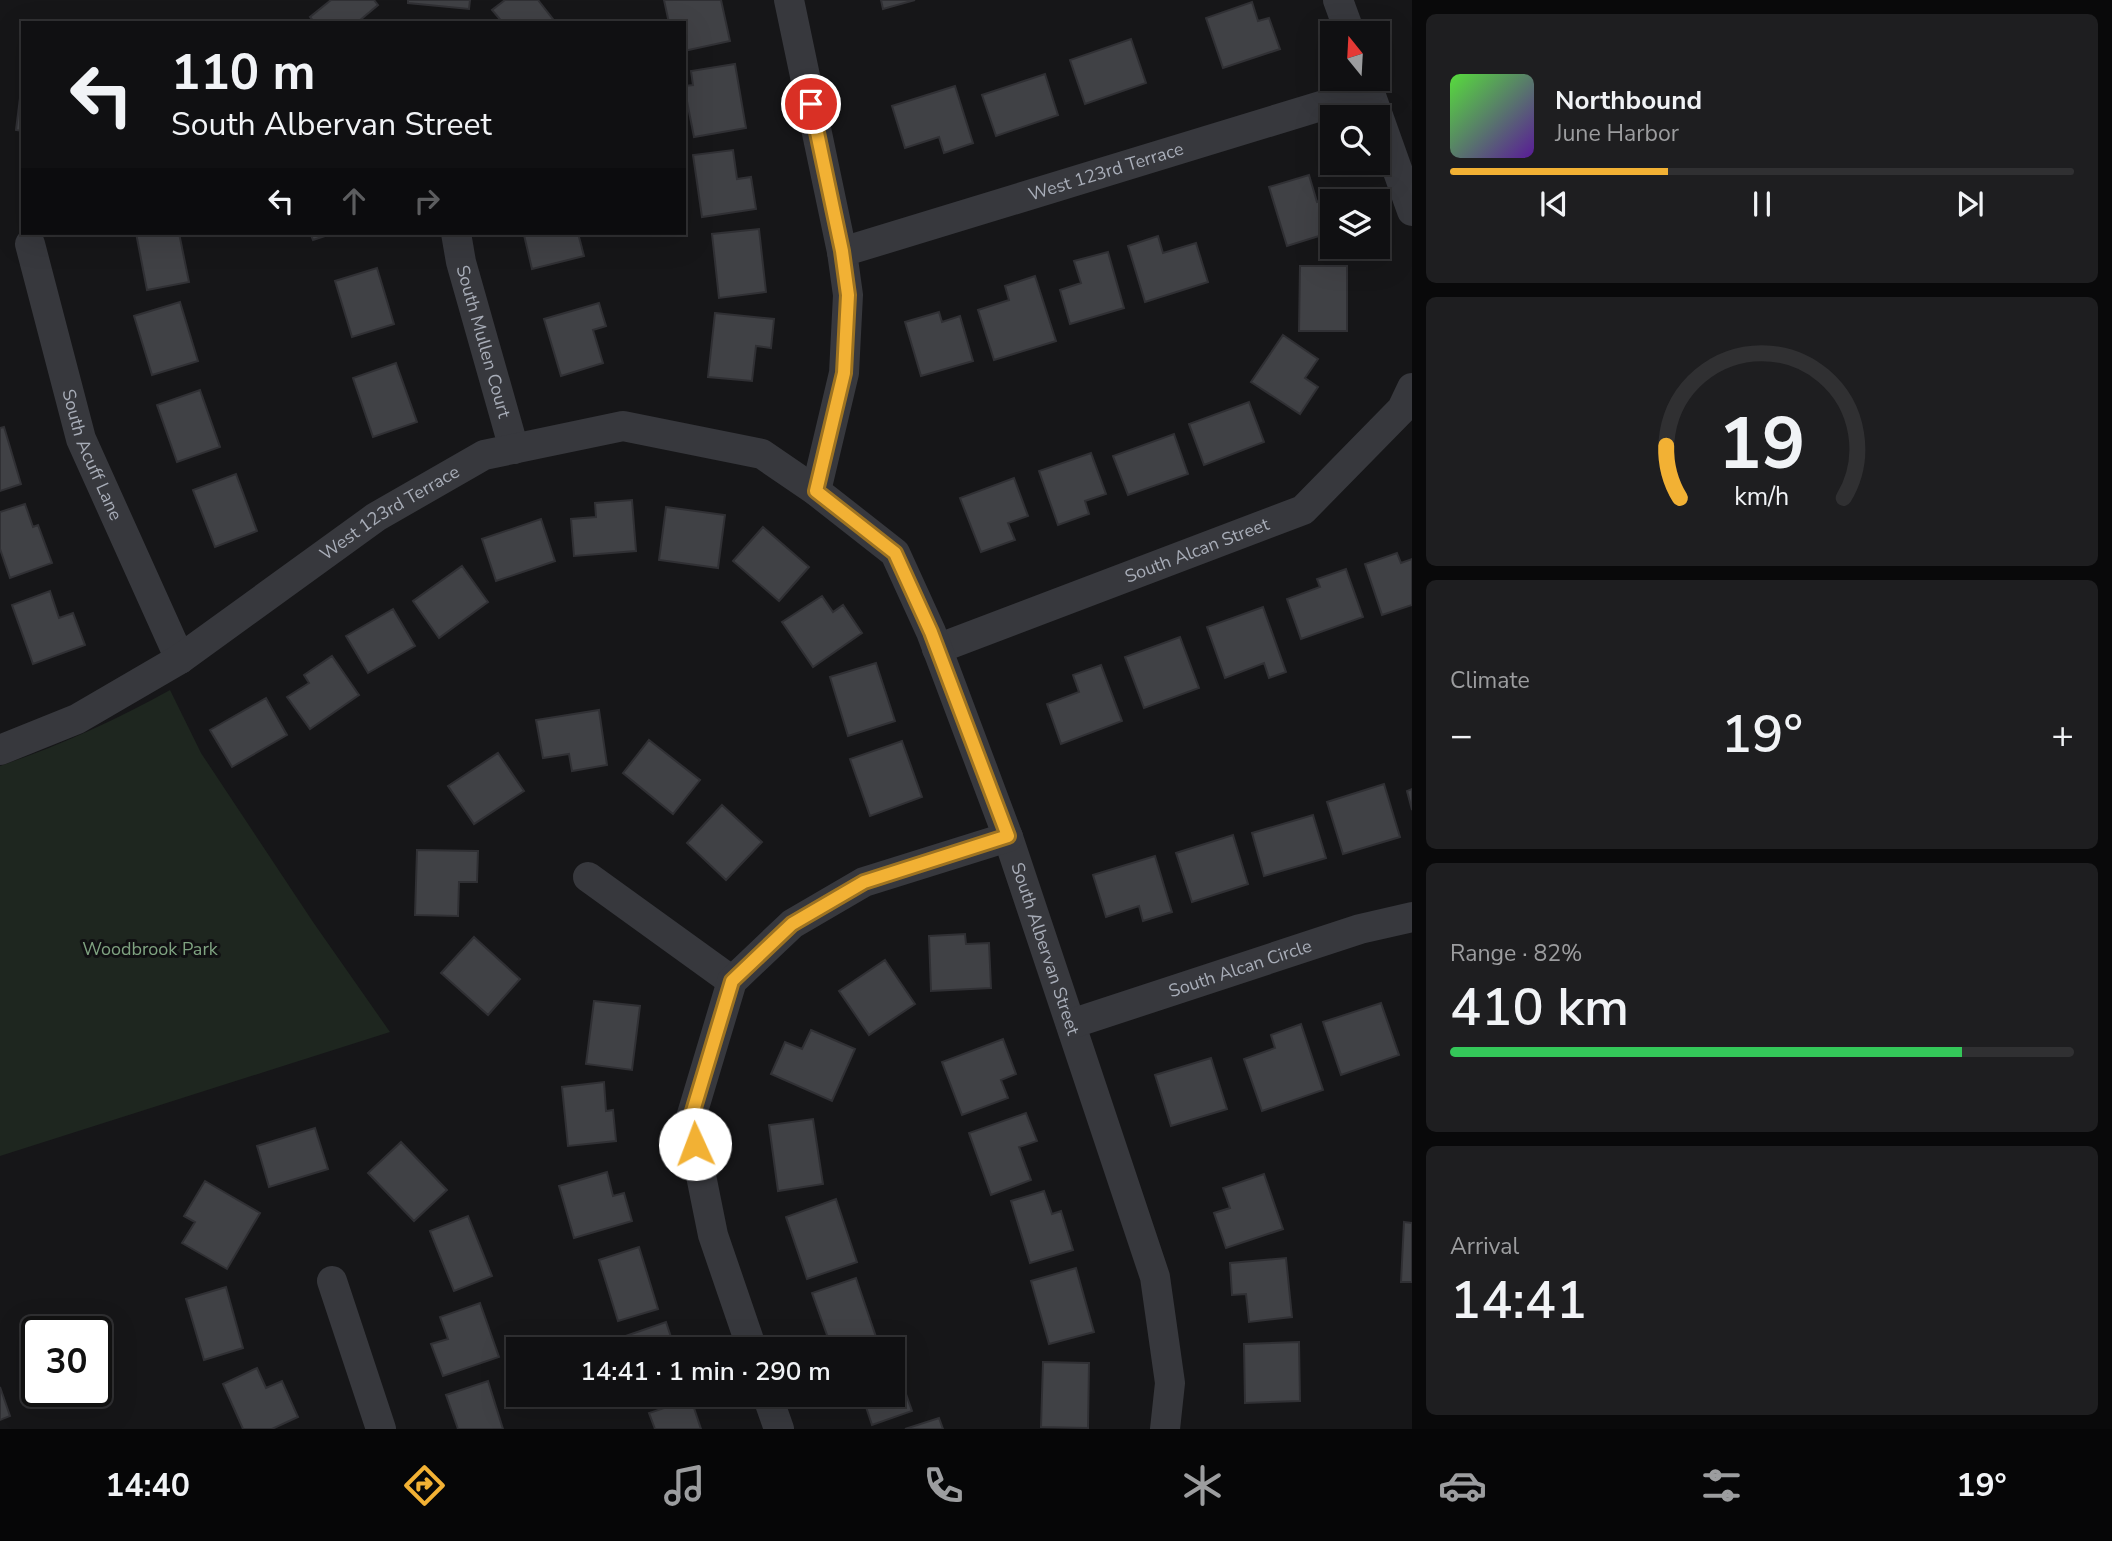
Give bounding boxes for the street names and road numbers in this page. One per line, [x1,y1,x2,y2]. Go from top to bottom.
street label: West 123rd Terrace [1026,137,1186,206]
street label: South Mullen Court [450,262,517,421]
street label: South Acuff Lane [56,386,128,524]
street label: West 123rd Terrace [315,460,464,566]
street label: South Alcan Street [1121,512,1273,589]
street label: South Albervan Street [1005,859,1086,1039]
street label: South Alcan Circle [1165,934,1315,1003]

